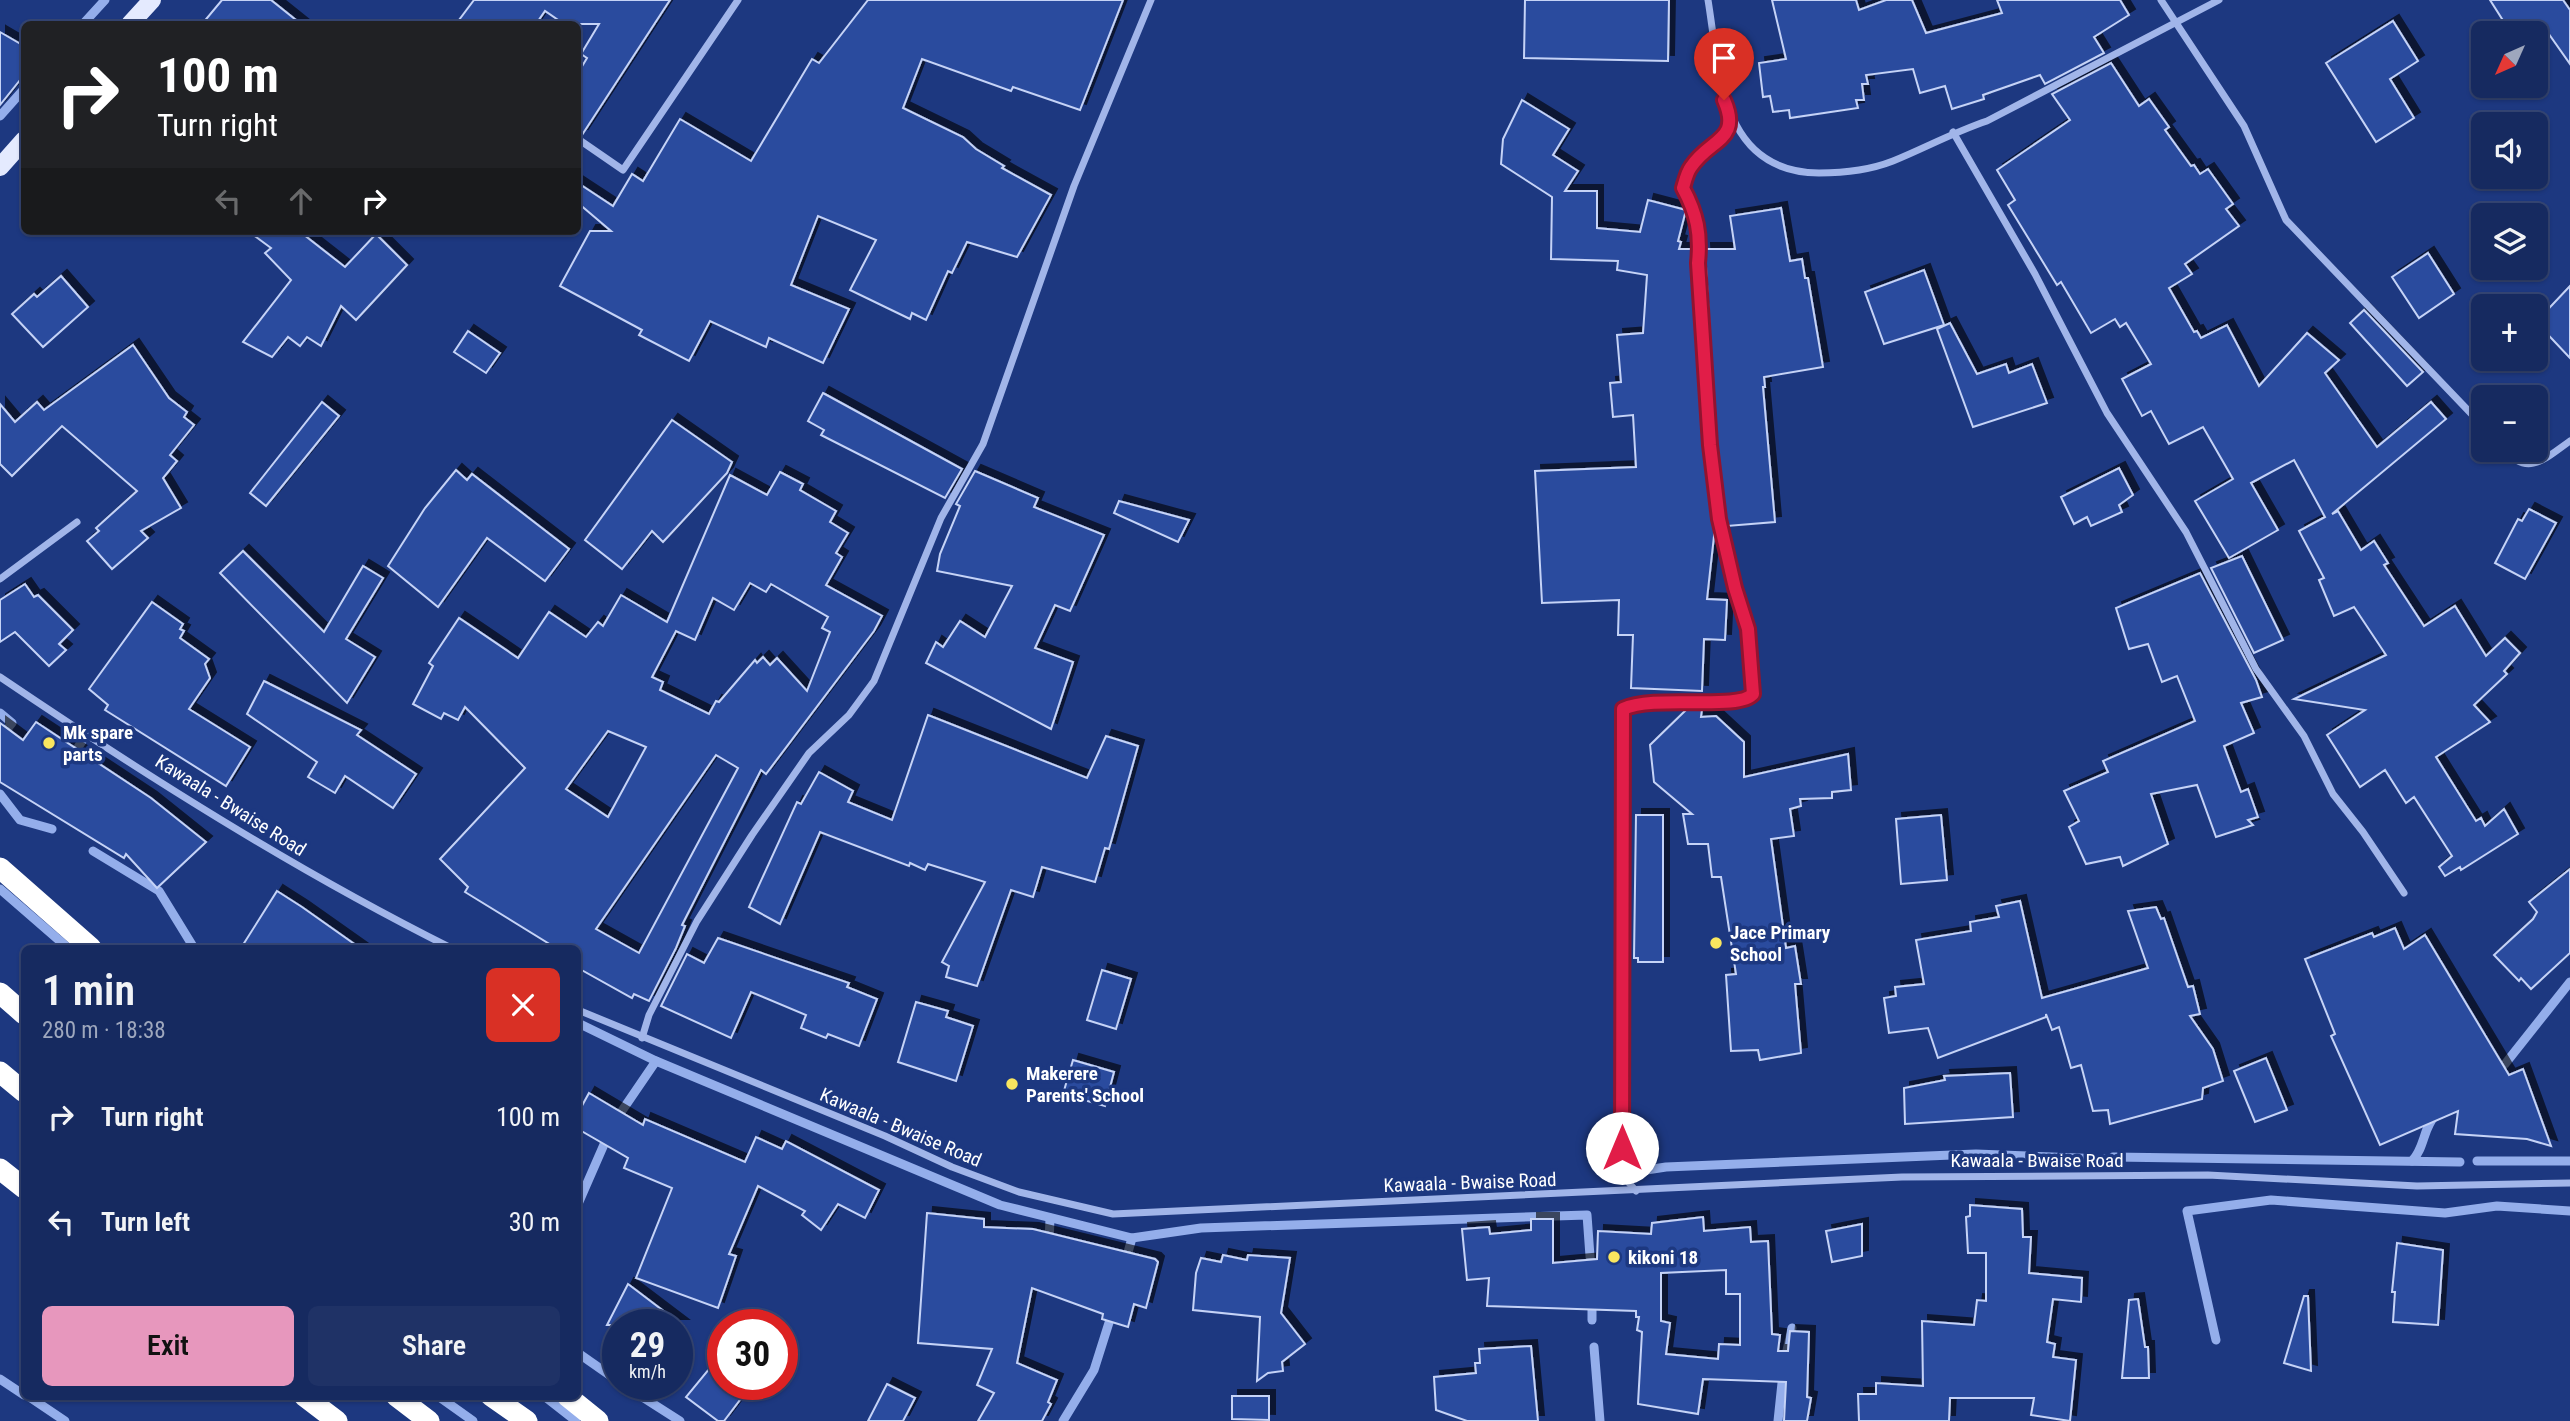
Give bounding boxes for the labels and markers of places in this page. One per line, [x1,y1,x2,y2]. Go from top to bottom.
pin [1694,28,1754,100]
place label: Mk spare parts [63,721,133,766]
marker: Mk spare parts [41,735,57,751]
place label: Jace Primary School [1730,921,1831,966]
marker: Jace Primary School [1708,935,1724,951]
place label: Makerere Parents' School [1026,1062,1144,1107]
marker: Makerere Parents' School [1004,1076,1020,1092]
place label: kikoni 18 [1628,1246,1698,1269]
marker: kikoni 18 [1606,1249,1622,1265]

